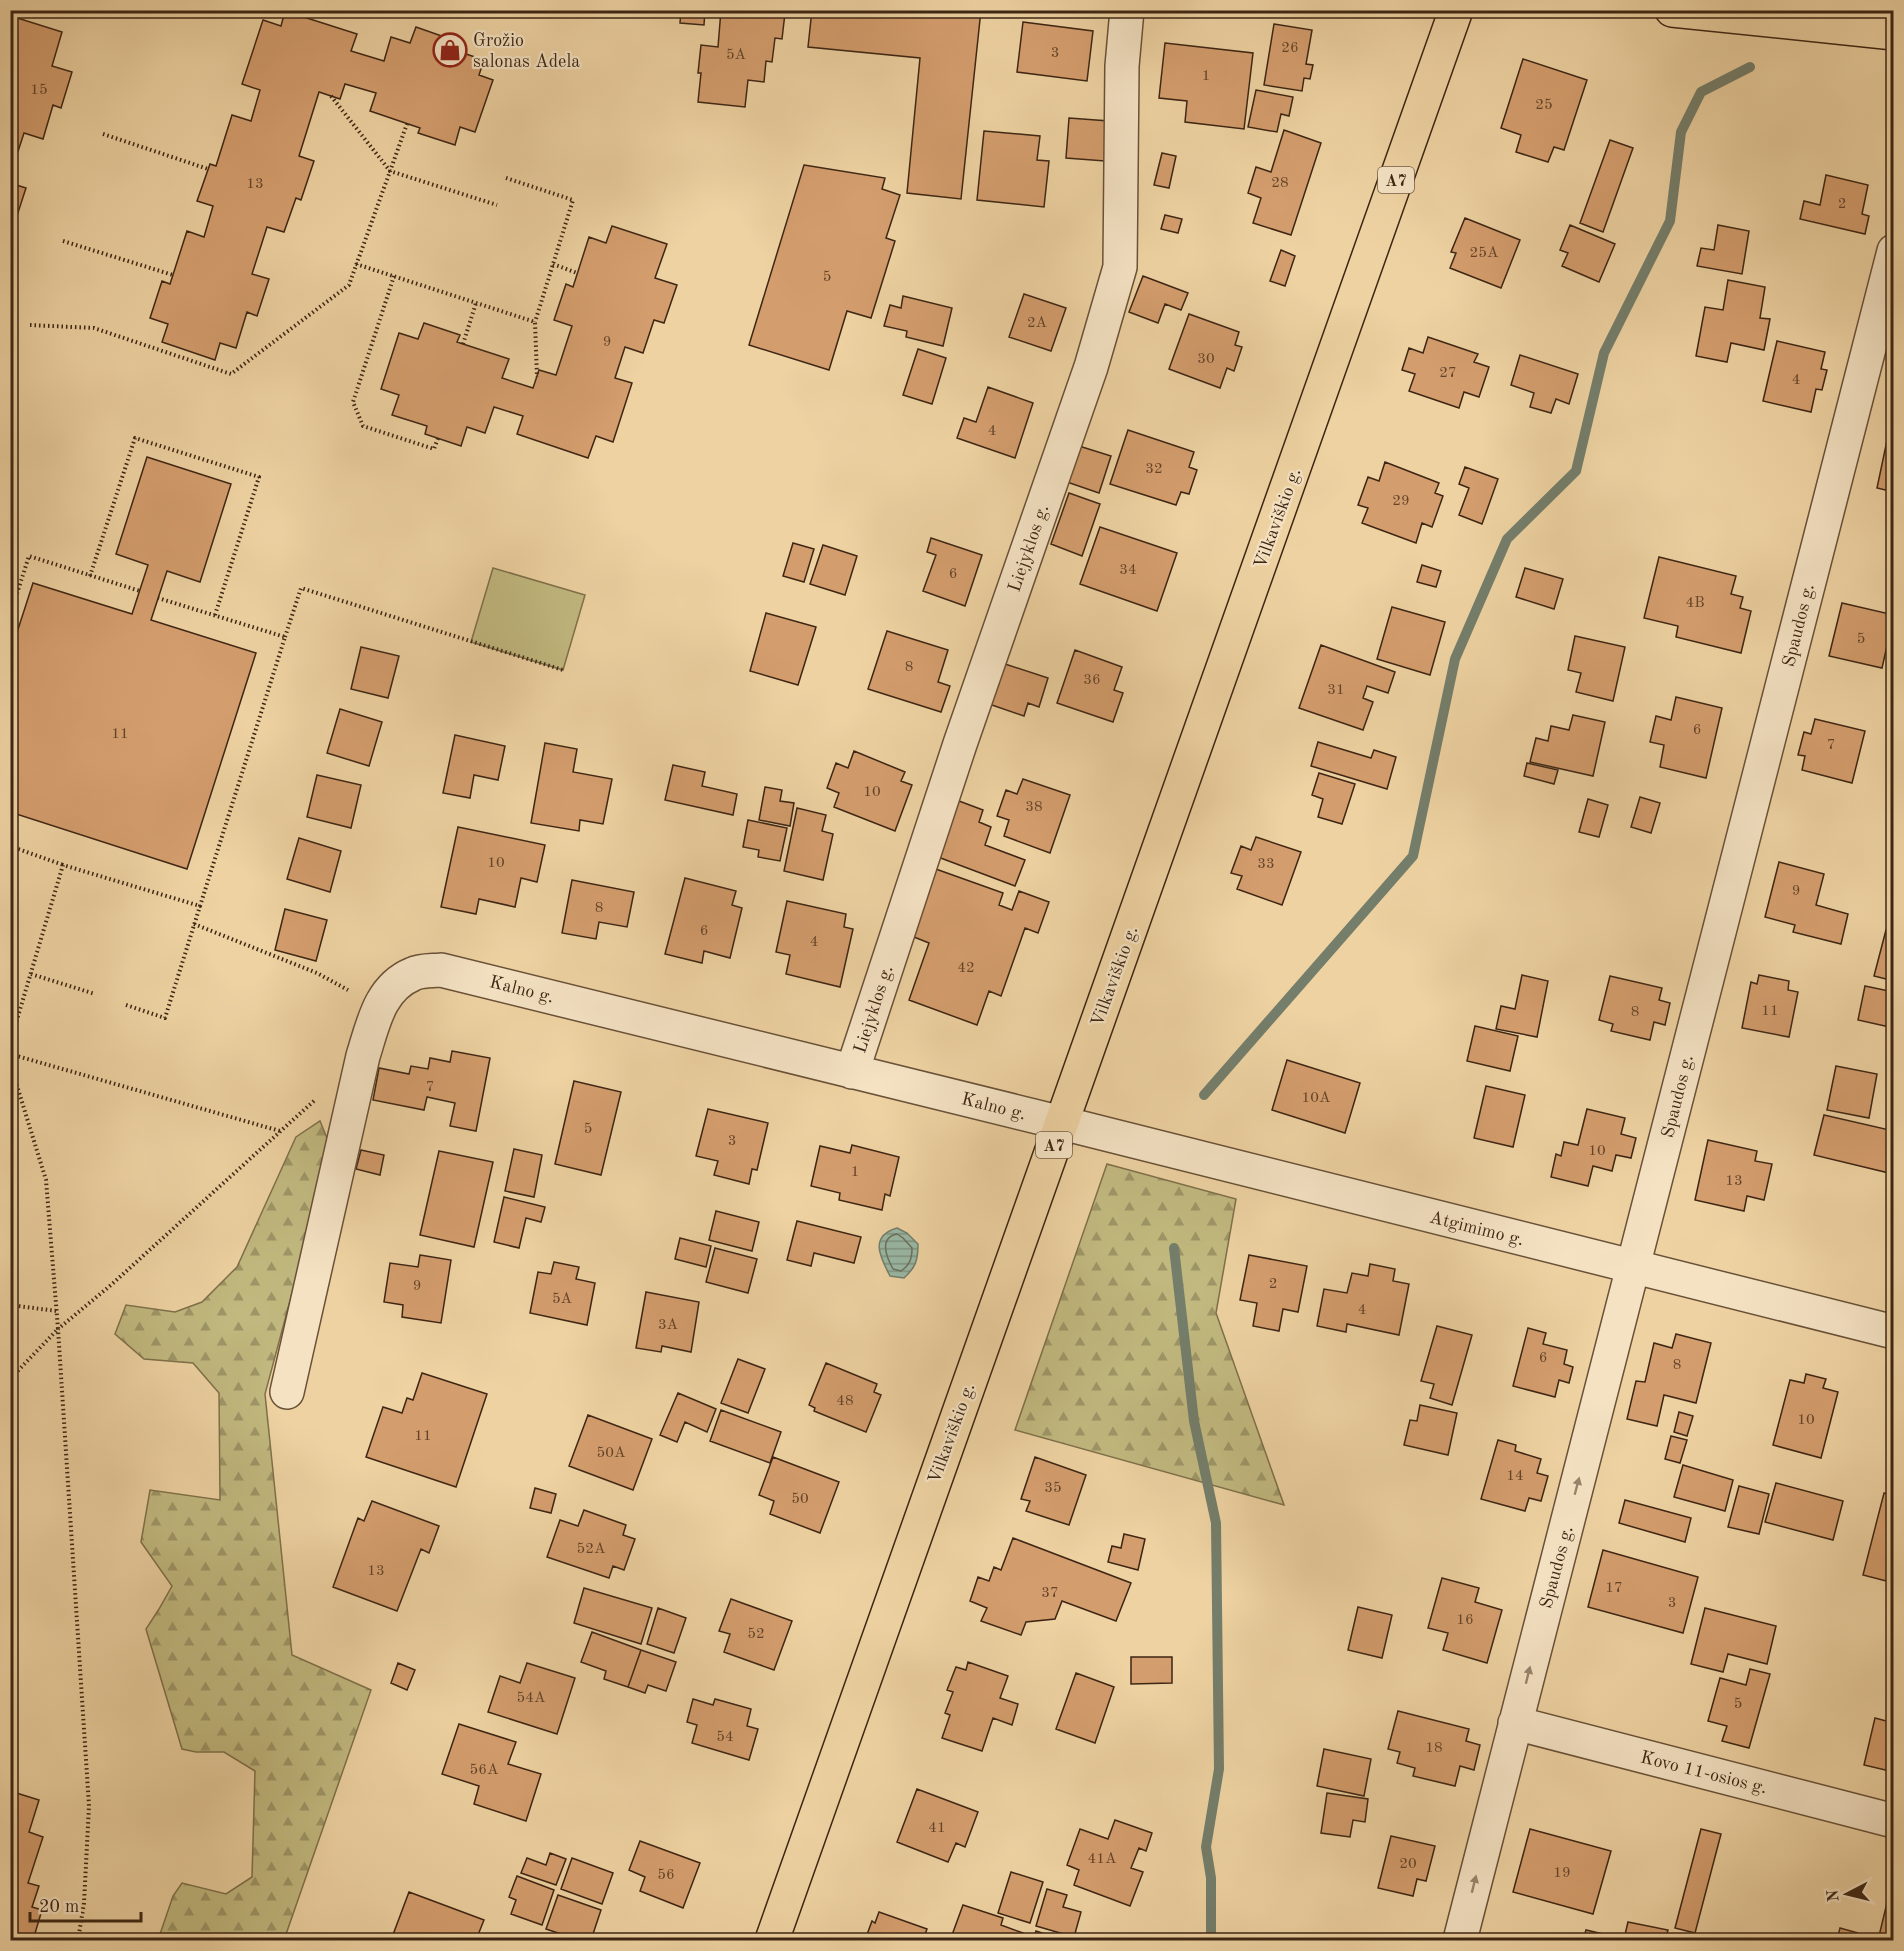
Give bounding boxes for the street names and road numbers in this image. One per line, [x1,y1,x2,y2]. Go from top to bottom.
road number: A7 [1378,167,1414,193]
street label: Vilkaviškio g. [1251,466,1304,571]
street label: Liejyklos g. [1006,502,1052,594]
street label: Spaudos g. [1780,582,1818,669]
street label: Vilkaviškio g. [1088,924,1141,1029]
street label: Liejyklos g. [851,963,897,1055]
street label: Kalno g. [488,973,556,1007]
street label: Spaudos g. [1659,1053,1697,1140]
street label: Kalno g. [960,1090,1028,1124]
road number: A7 [1036,1132,1072,1158]
street label: Atgimimo g. [1428,1209,1526,1249]
street label: Vilkaviškio g. [925,1381,978,1486]
street label: Spaudos g. [1537,1524,1577,1611]
street label: Kovo 11-osios g. [1638,1748,1769,1797]

